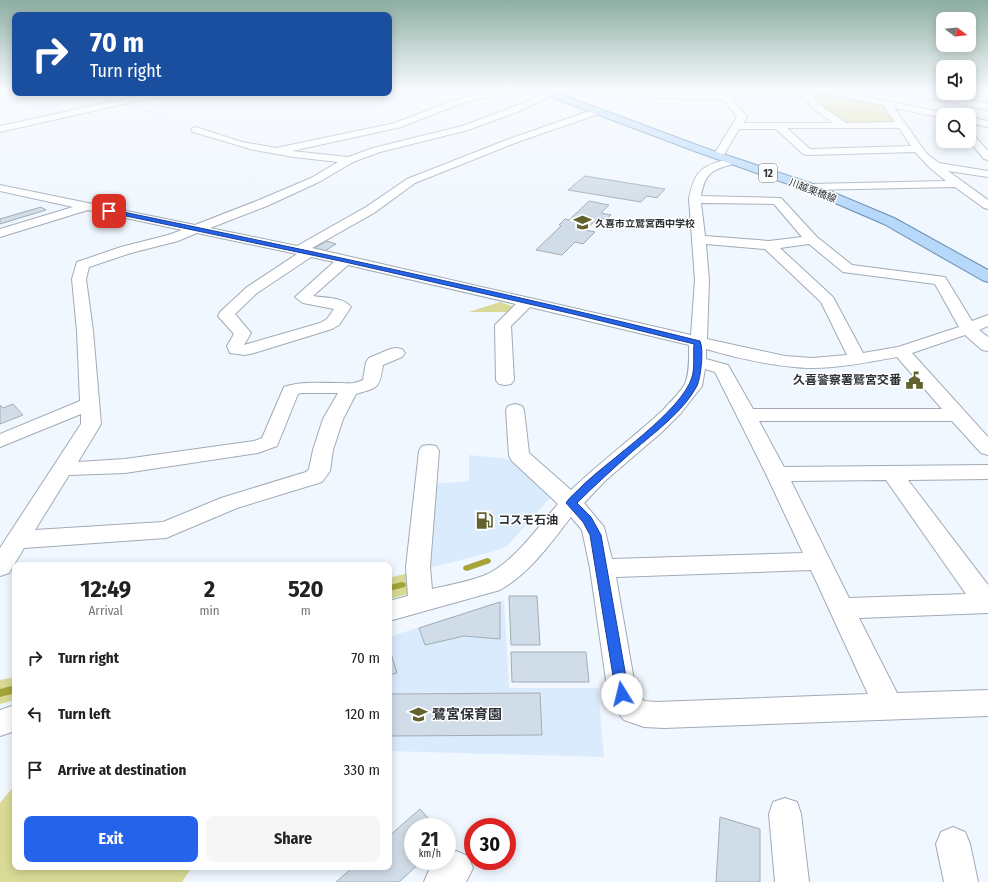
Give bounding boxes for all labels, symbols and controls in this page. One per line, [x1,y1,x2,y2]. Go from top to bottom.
north arrow [936,12,976,52]
map controls [936,12,976,148]
text: 70 m [90,26,144,59]
icon: right [24,28,76,80]
text: Turn right [90,60,162,82]
button: sound [936,60,976,100]
button: search [936,108,976,148]
road number: 12 [759,164,777,182]
street label: 川越栗橋線 [787,176,838,205]
pin [92,194,126,228]
icon: arrive [98,200,120,222]
school or university icon: 久喜市立鷲宮西中学校 [572,213,592,233]
place label: 久喜市立鷲宮西中学校 [595,218,695,230]
public building icon: 久喜警察署鷲宮交番 [904,370,924,390]
place label: 久喜警察署鷲宮交番 [793,373,902,387]
fuel station icon: コスモ石油 [475,510,495,530]
place label: コスモ石油 [498,513,558,527]
text: 12:49 [80,575,131,603]
text: 2 [204,575,215,603]
text: 520 [288,575,324,603]
text: Arrival [89,603,123,618]
text: min [200,603,220,618]
text: m [301,603,311,618]
icon: right [24,647,46,669]
text: Turn right [58,649,119,667]
text: 70 m [351,649,380,667]
position arrow [601,673,643,715]
icon: left [24,703,46,725]
school or university icon: 鷺宮保育園 [409,704,429,724]
text: Turn left [58,705,111,723]
text: 120 m [345,705,380,723]
place label: 鷺宮保育園 [432,706,502,723]
icon: arrive [24,759,46,781]
text: Arrive at destination [58,761,186,779]
text: 330 m [344,761,380,779]
button: Exit [24,816,198,862]
button: Share [206,816,380,862]
speed limit sign: 30 [464,818,516,870]
text: 21 [421,827,439,851]
text: km/h [419,848,441,860]

